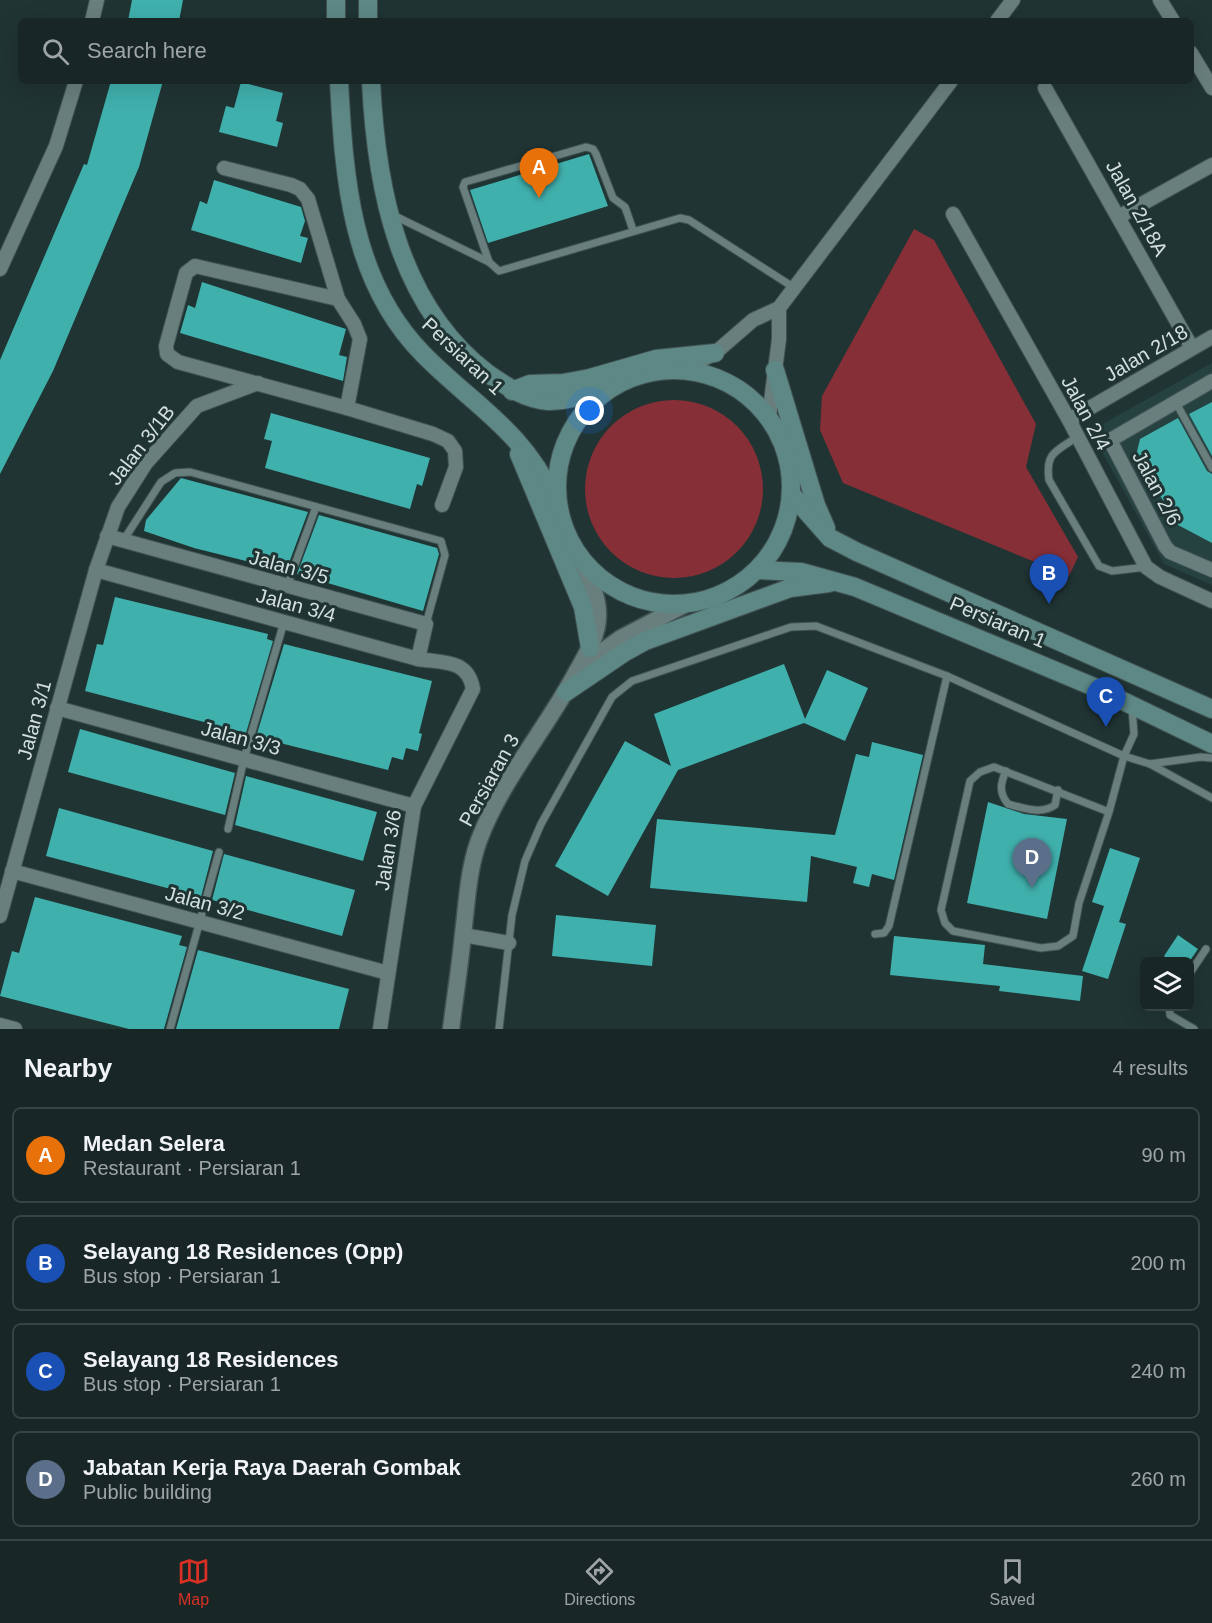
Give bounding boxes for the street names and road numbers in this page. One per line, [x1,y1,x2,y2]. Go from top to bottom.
street label: Jalan 2/18A [1102,156,1173,260]
street label: Persiaran 1 [418,313,508,399]
street label: Jalan 2/18 [1101,320,1191,386]
street label: Jalan 2/4 [1057,372,1115,454]
street label: Jalan 3/1B [103,401,179,489]
street label: Jalan 2/6 [1128,447,1186,529]
street label: Jalan 3/5 [247,546,331,588]
street label: Jalan 3/4 [254,584,338,626]
street label: Persiaran 1 [947,592,1049,652]
street label: Jalan 3/1 [13,678,55,762]
street label: Jalan 3/3 [199,717,283,759]
street label: Persiaran 3 [455,730,523,830]
street label: Jalan 3/6 [371,808,405,892]
street label: Jalan 3/2 [163,882,247,924]

